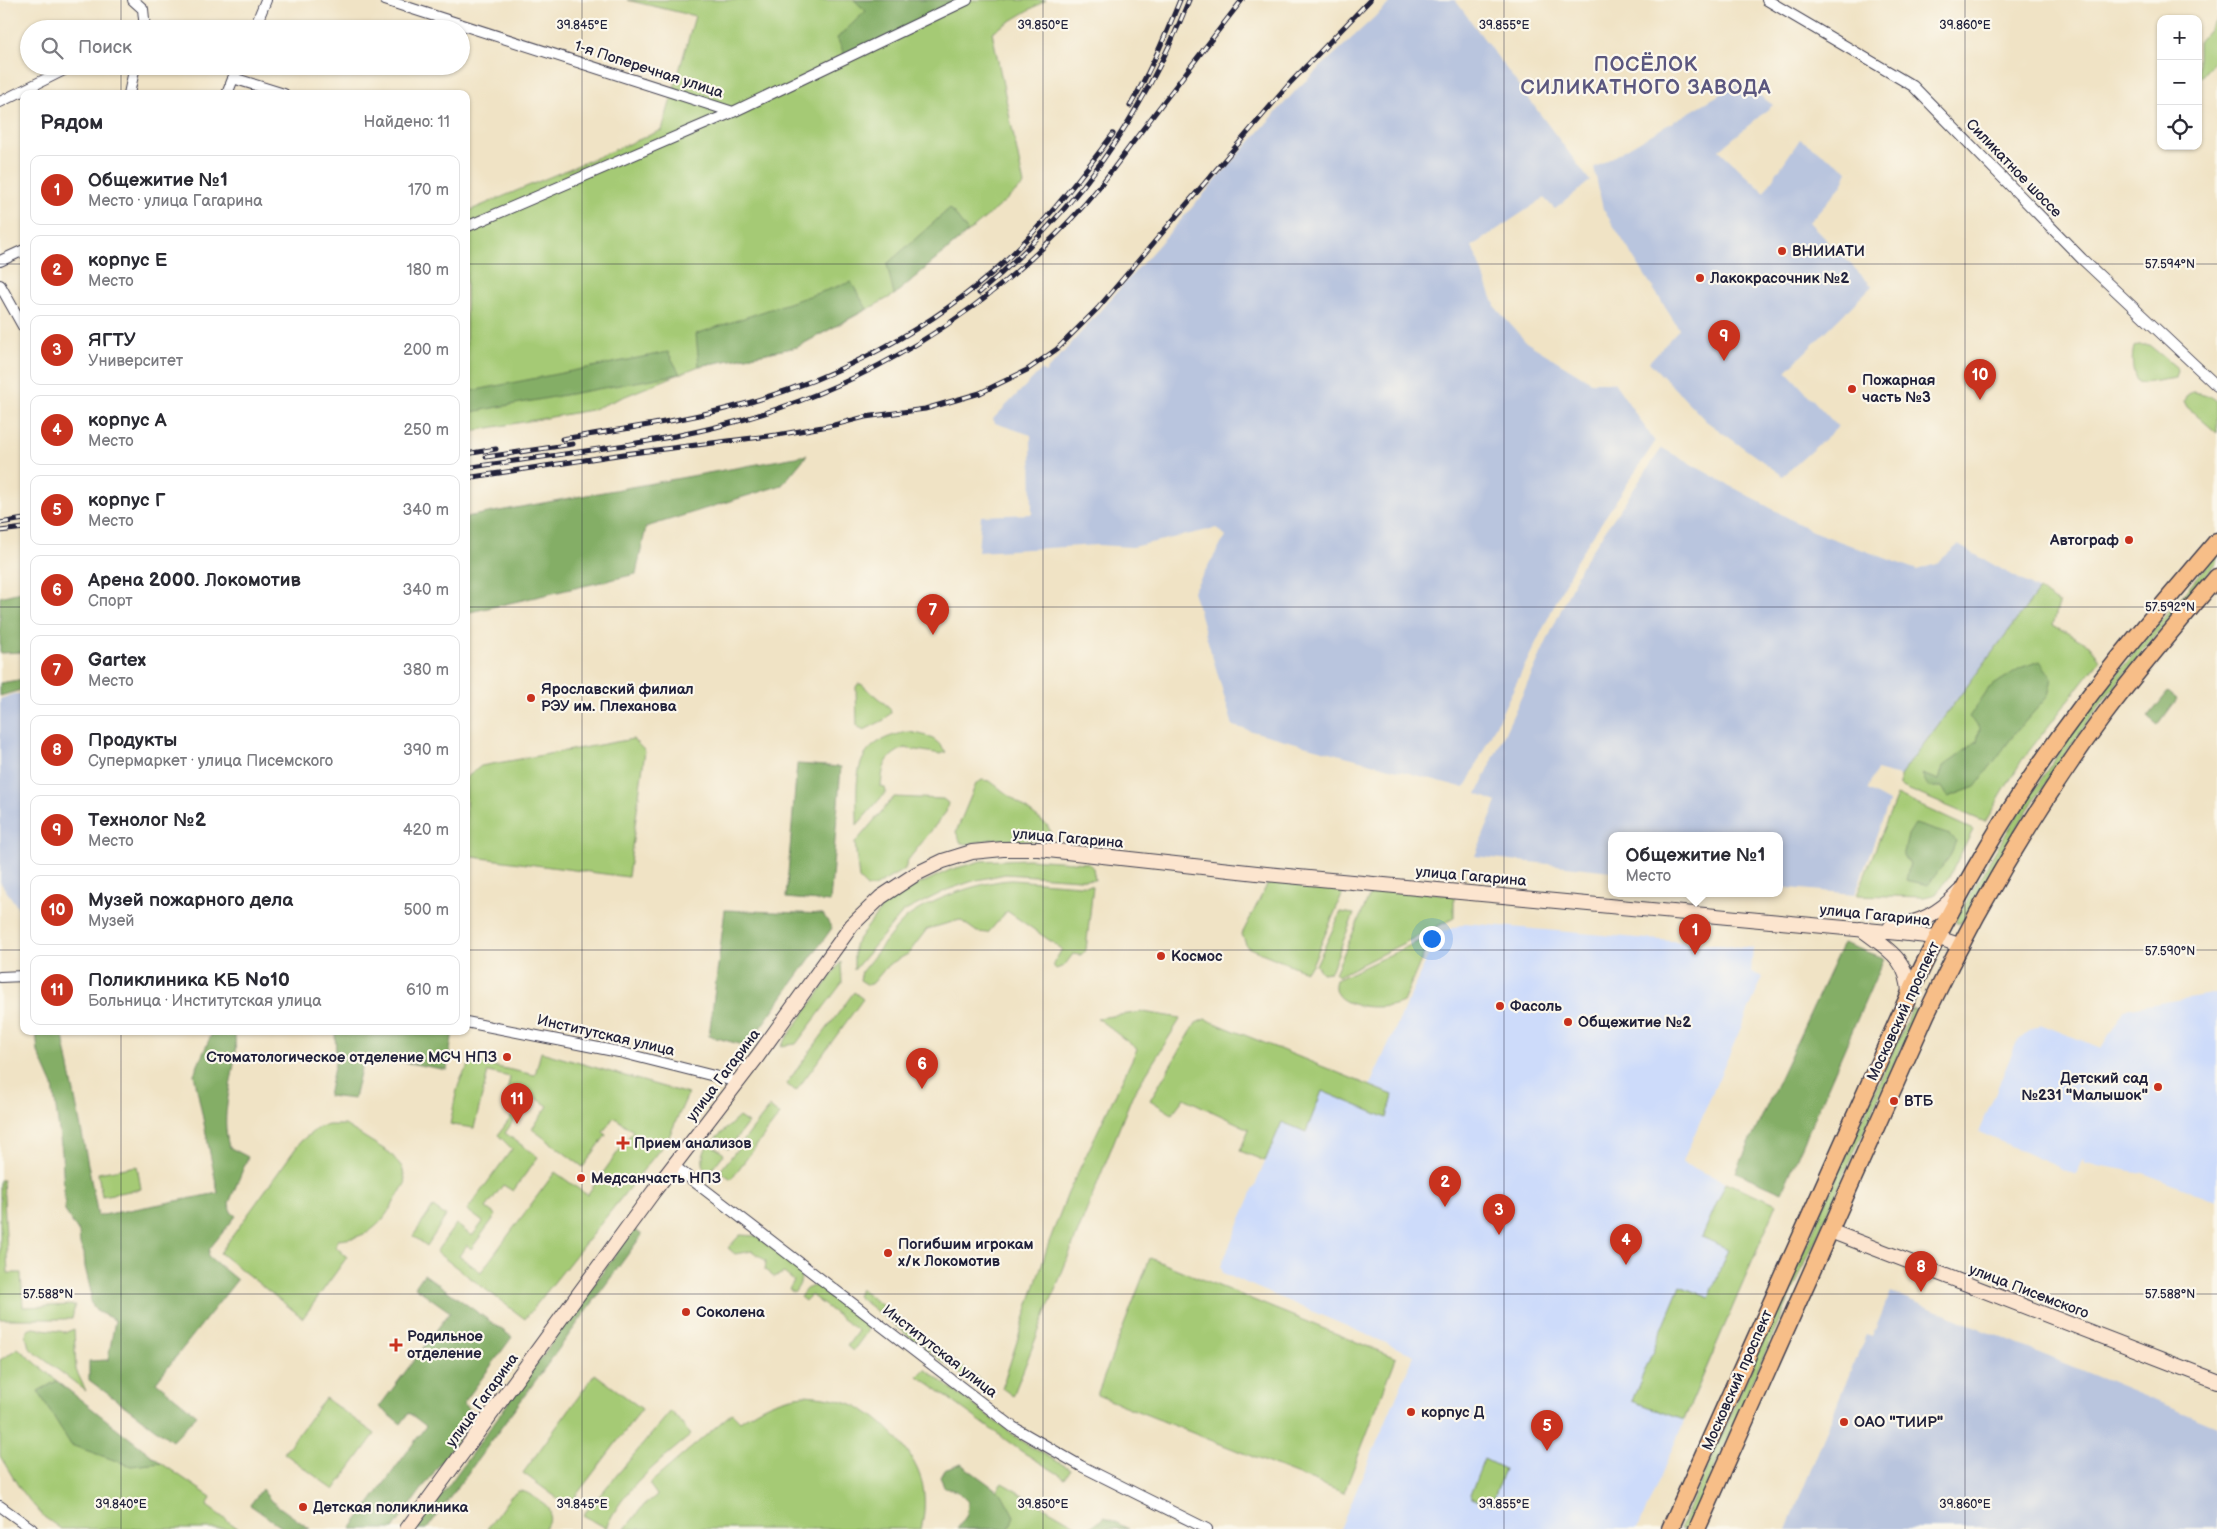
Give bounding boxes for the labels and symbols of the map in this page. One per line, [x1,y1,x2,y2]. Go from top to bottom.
text: 39.845°E [556,18,608,33]
text: 39.850°E [1017,18,1069,33]
text: 39.855°E [1479,18,1529,33]
text: 39.860°E [1939,18,1991,33]
street label: 1-я Поперечная улица [572,36,726,103]
district label: ПОСЁЛОК СИЛИКАТНОГО ЗАВОДА [1521,52,1771,100]
street label: Силикатное шоссе [1962,115,2066,222]
place label: ВНИИАТИ [1792,242,1865,261]
marker: ВНИИАТИ [1776,245,1788,257]
text: 57.594°N [2145,257,2195,272]
place label: Лакокрасочник №2 [1709,269,1849,288]
marker: Лакокрасочник №2 [1694,272,1706,284]
pin: 9 [1708,320,1740,361]
pin: 10 [1964,359,1996,400]
place label: Пожарная часть №3 [1862,371,1935,407]
marker: Пожарная часть №3 [1846,383,1858,395]
place label: Автограф [2049,531,2119,550]
marker: Автограф [2123,534,2135,546]
pin: 7 [917,594,949,635]
text: 57.592°N [2145,600,2195,615]
place label: Ярославский филиал РЭУ им. Плеханова [541,680,694,716]
marker: Ярославский филиал РЭУ им. Плеханова [525,692,537,704]
street label: улица Гагарина [1012,824,1124,853]
street label: улица Гагарина [1415,862,1527,891]
street label: улица Гагарина [1819,900,1931,931]
pin: 1 [1679,914,1711,955]
your location [1419,926,1445,952]
street label: Московский проспект [1863,938,1944,1084]
text: 57.590°N [2145,944,2195,959]
place label: Космос [1171,947,1223,966]
marker: Космос [1155,950,1167,962]
place label: Фасоль [1510,997,1562,1016]
marker: Фасоль [1494,1000,1506,1012]
street label: Институтская улица [535,1010,677,1061]
place label: Общежитие №2 [1578,1013,1691,1032]
marker: Общежитие №2 [1562,1016,1574,1028]
street label: улица Гагарина [682,1025,765,1125]
place label: Стоматологическое отделение МСЧ НПЗ [206,1048,497,1067]
pin: 6 [906,1048,938,1089]
marker: Стоматологическое отделение МСЧ НПЗ [501,1051,513,1063]
place label: Детский сад №231 "Малышок" [2021,1069,2148,1105]
marker: Детский сад №231 "Малышок" [2152,1081,2164,1093]
pin: 11 [501,1083,533,1124]
place label: ВТБ [1904,1092,1934,1111]
marker: ВТБ [1888,1095,1900,1107]
place label: Прием анализов [634,1134,752,1153]
marker: Прием анализов [616,1136,630,1150]
pin: 2 [1429,1166,1461,1207]
place label: Медсанчасть НПЗ [591,1169,721,1188]
marker: Медсанчасть НПЗ [575,1172,587,1184]
pin: 3 [1483,1194,1515,1235]
pin: 4 [1610,1224,1642,1265]
place label: Погибшим игрокам х/к Локомотив [898,1235,1034,1271]
marker: Погибшим игрокам х/к Локомотив [882,1247,894,1259]
pin: 8 [1905,1251,1937,1292]
street label: улица Писемского [1966,1260,2092,1323]
text: 57.588°N [23,1287,73,1302]
text: 57.588°N [2145,1287,2195,1302]
street label: Институтская улица [878,1301,1001,1402]
place label: Соколена [696,1303,765,1322]
marker: Соколена [680,1306,692,1318]
street label: Московский проспект [1698,1307,1777,1453]
place label: Родильное отделение [407,1327,483,1363]
marker: Родильное отделение [389,1338,403,1352]
street label: улица Гагарина [442,1350,523,1451]
place label: корпус Д [1421,1403,1485,1422]
marker: корпус Д [1405,1406,1417,1418]
pin: 5 [1531,1410,1563,1451]
place label: ОАО "ТИИР" [1854,1413,1943,1432]
marker: ОАО "ТИИР" [1838,1416,1850,1428]
text: 39.840°E [95,1497,147,1512]
text: 39.845°E [556,1497,608,1512]
text: 39.850°E [1017,1497,1069,1512]
text: 39.855°E [1479,1497,1529,1512]
text: 39.860°E [1939,1497,1991,1512]
place label: Детская поликлиника [313,1498,469,1517]
marker: Детская поликлиника [297,1501,309,1513]

